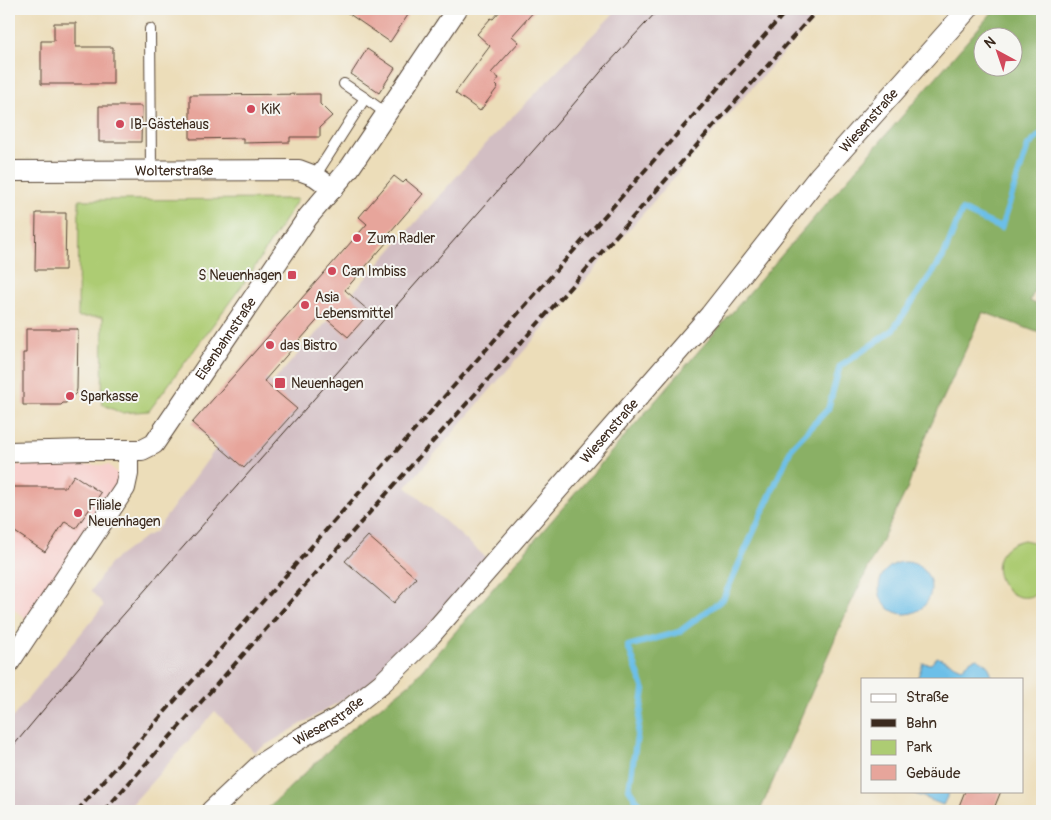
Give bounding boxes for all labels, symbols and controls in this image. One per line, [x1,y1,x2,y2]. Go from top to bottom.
north arrow [974,28,1024,78]
text: N [981,33,999,52]
street label: Wiesenstraße [836,85,902,156]
place label: KiK [261,101,281,118]
marker: KiK [245,103,257,115]
place label: IB-Gästehaus [130,116,209,133]
marker: IB-Gästehaus [114,118,126,130]
street label: Wolterstraße [135,162,213,180]
place label: Zum Radler [367,230,435,247]
marker: Zum Radler [351,232,363,244]
place label: Can Imbiss [342,263,407,280]
marker: Can Imbiss [326,265,338,277]
place label: S Neuenhagen [198,267,282,284]
marker: S Neuenhagen [286,269,298,281]
place label: Asia Lebensmittel [315,289,394,322]
street label: Eisenbahnstraße [192,294,260,383]
marker: Asia Lebensmittel [299,299,311,311]
place label: das Bistro [280,337,338,354]
marker: das Bistro [264,339,276,351]
place label: Neuenhagen [291,375,364,392]
marker: Neuenhagen [273,376,287,390]
place label: Sparkasse [80,388,138,405]
marker: Sparkasse [64,390,76,402]
street label: Wiesenstraße [577,395,642,467]
place label: Filiale Neuenhagen [88,497,161,530]
marker: Filiale Neuenhagen [72,507,84,519]
legend [861,678,1024,792]
text: Straße [906,688,949,707]
street label: Wiesenstraße [290,693,368,749]
text: Bahn [906,714,937,733]
text: Park [906,738,933,757]
text: Gebäude [906,764,961,783]

